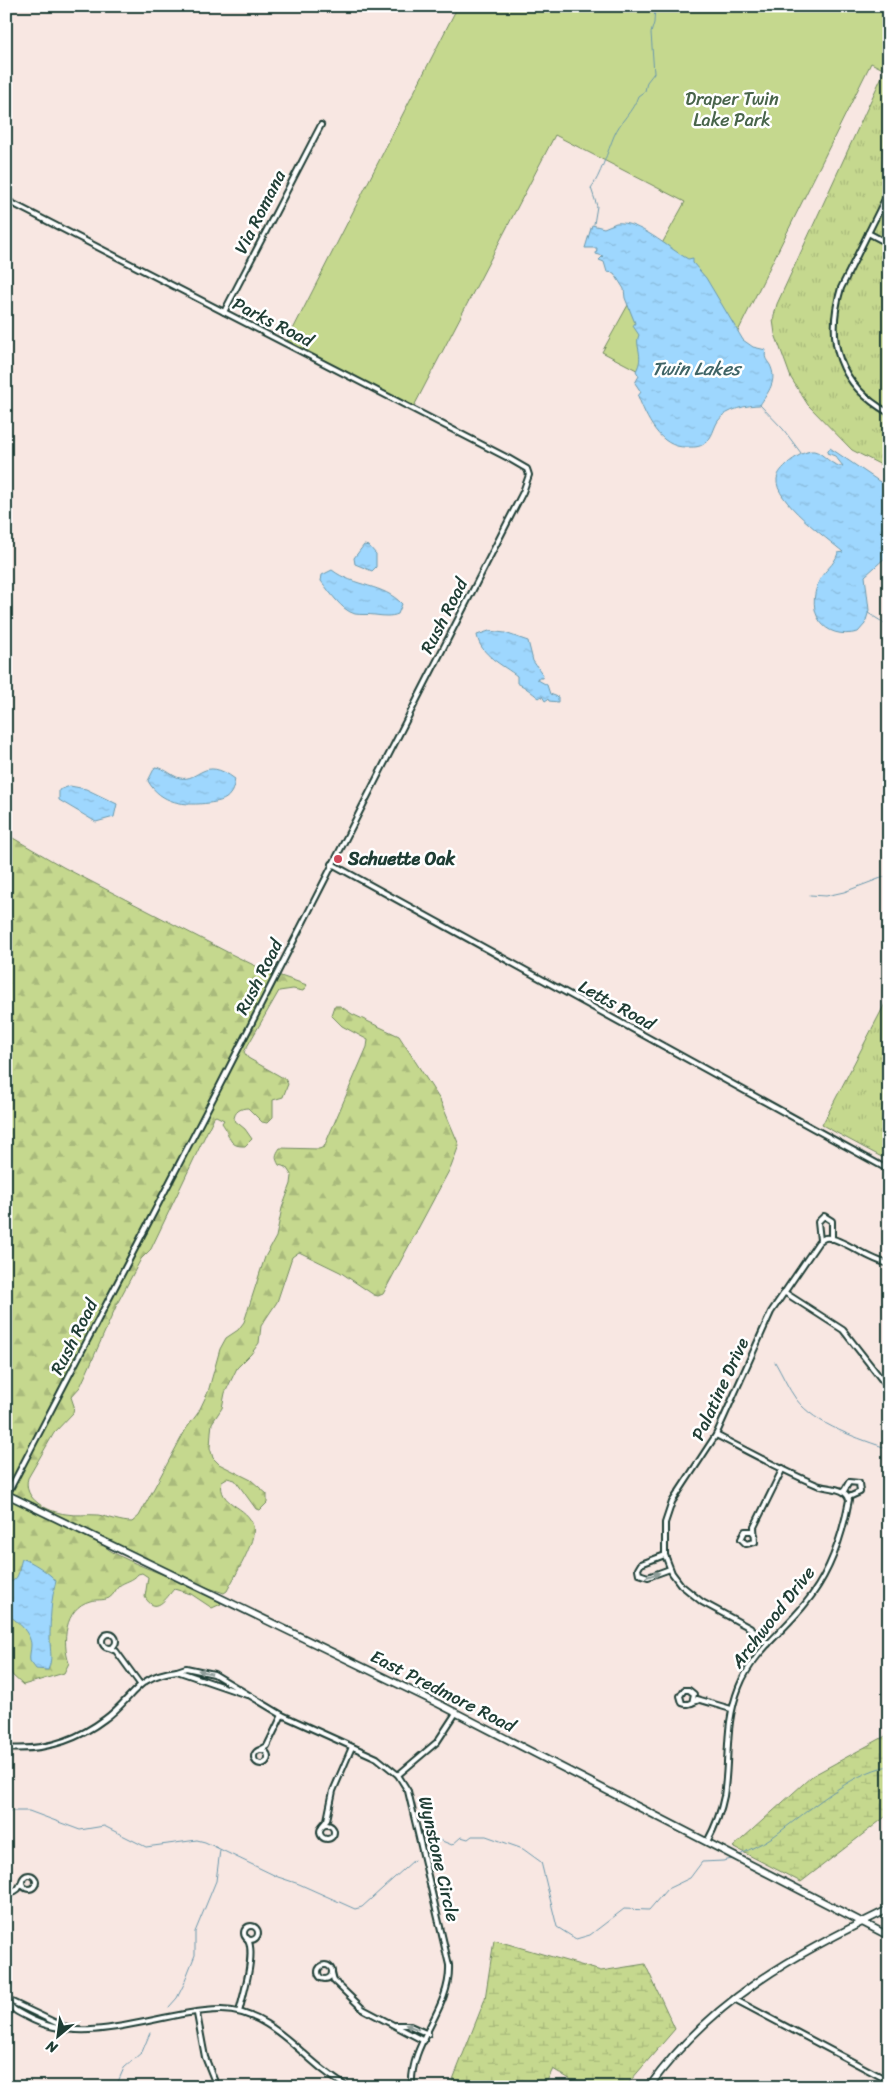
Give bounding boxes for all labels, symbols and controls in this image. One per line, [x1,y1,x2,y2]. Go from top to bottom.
park label: Draper Twin Lake Park [685,83,779,136]
street label: Via Romana [225,163,295,260]
street label: Parks Road [227,288,321,357]
water label: Twin Lakes [652,352,743,385]
street label: Rush Road [411,571,477,660]
place label: Schuette Oak [347,843,456,875]
marker: Schuette Oak [332,853,344,865]
street label: Rush Road [226,932,292,1021]
street label: Letts Road [573,971,663,1040]
street label: Rush Road [41,1292,107,1381]
street label: Palatine Drive [682,1332,758,1446]
street label: Archwood Drive [722,1559,824,1676]
one-way arrow [646,1571,661,1578]
street label: East Predmore Road [365,1641,523,1742]
one-way arrow [197,1668,212,1676]
street label: Wynstone Circle [409,1793,469,1925]
north arrow [32,2010,82,2060]
one-way arrow [405,2023,420,2030]
text: N [41,2034,63,2061]

